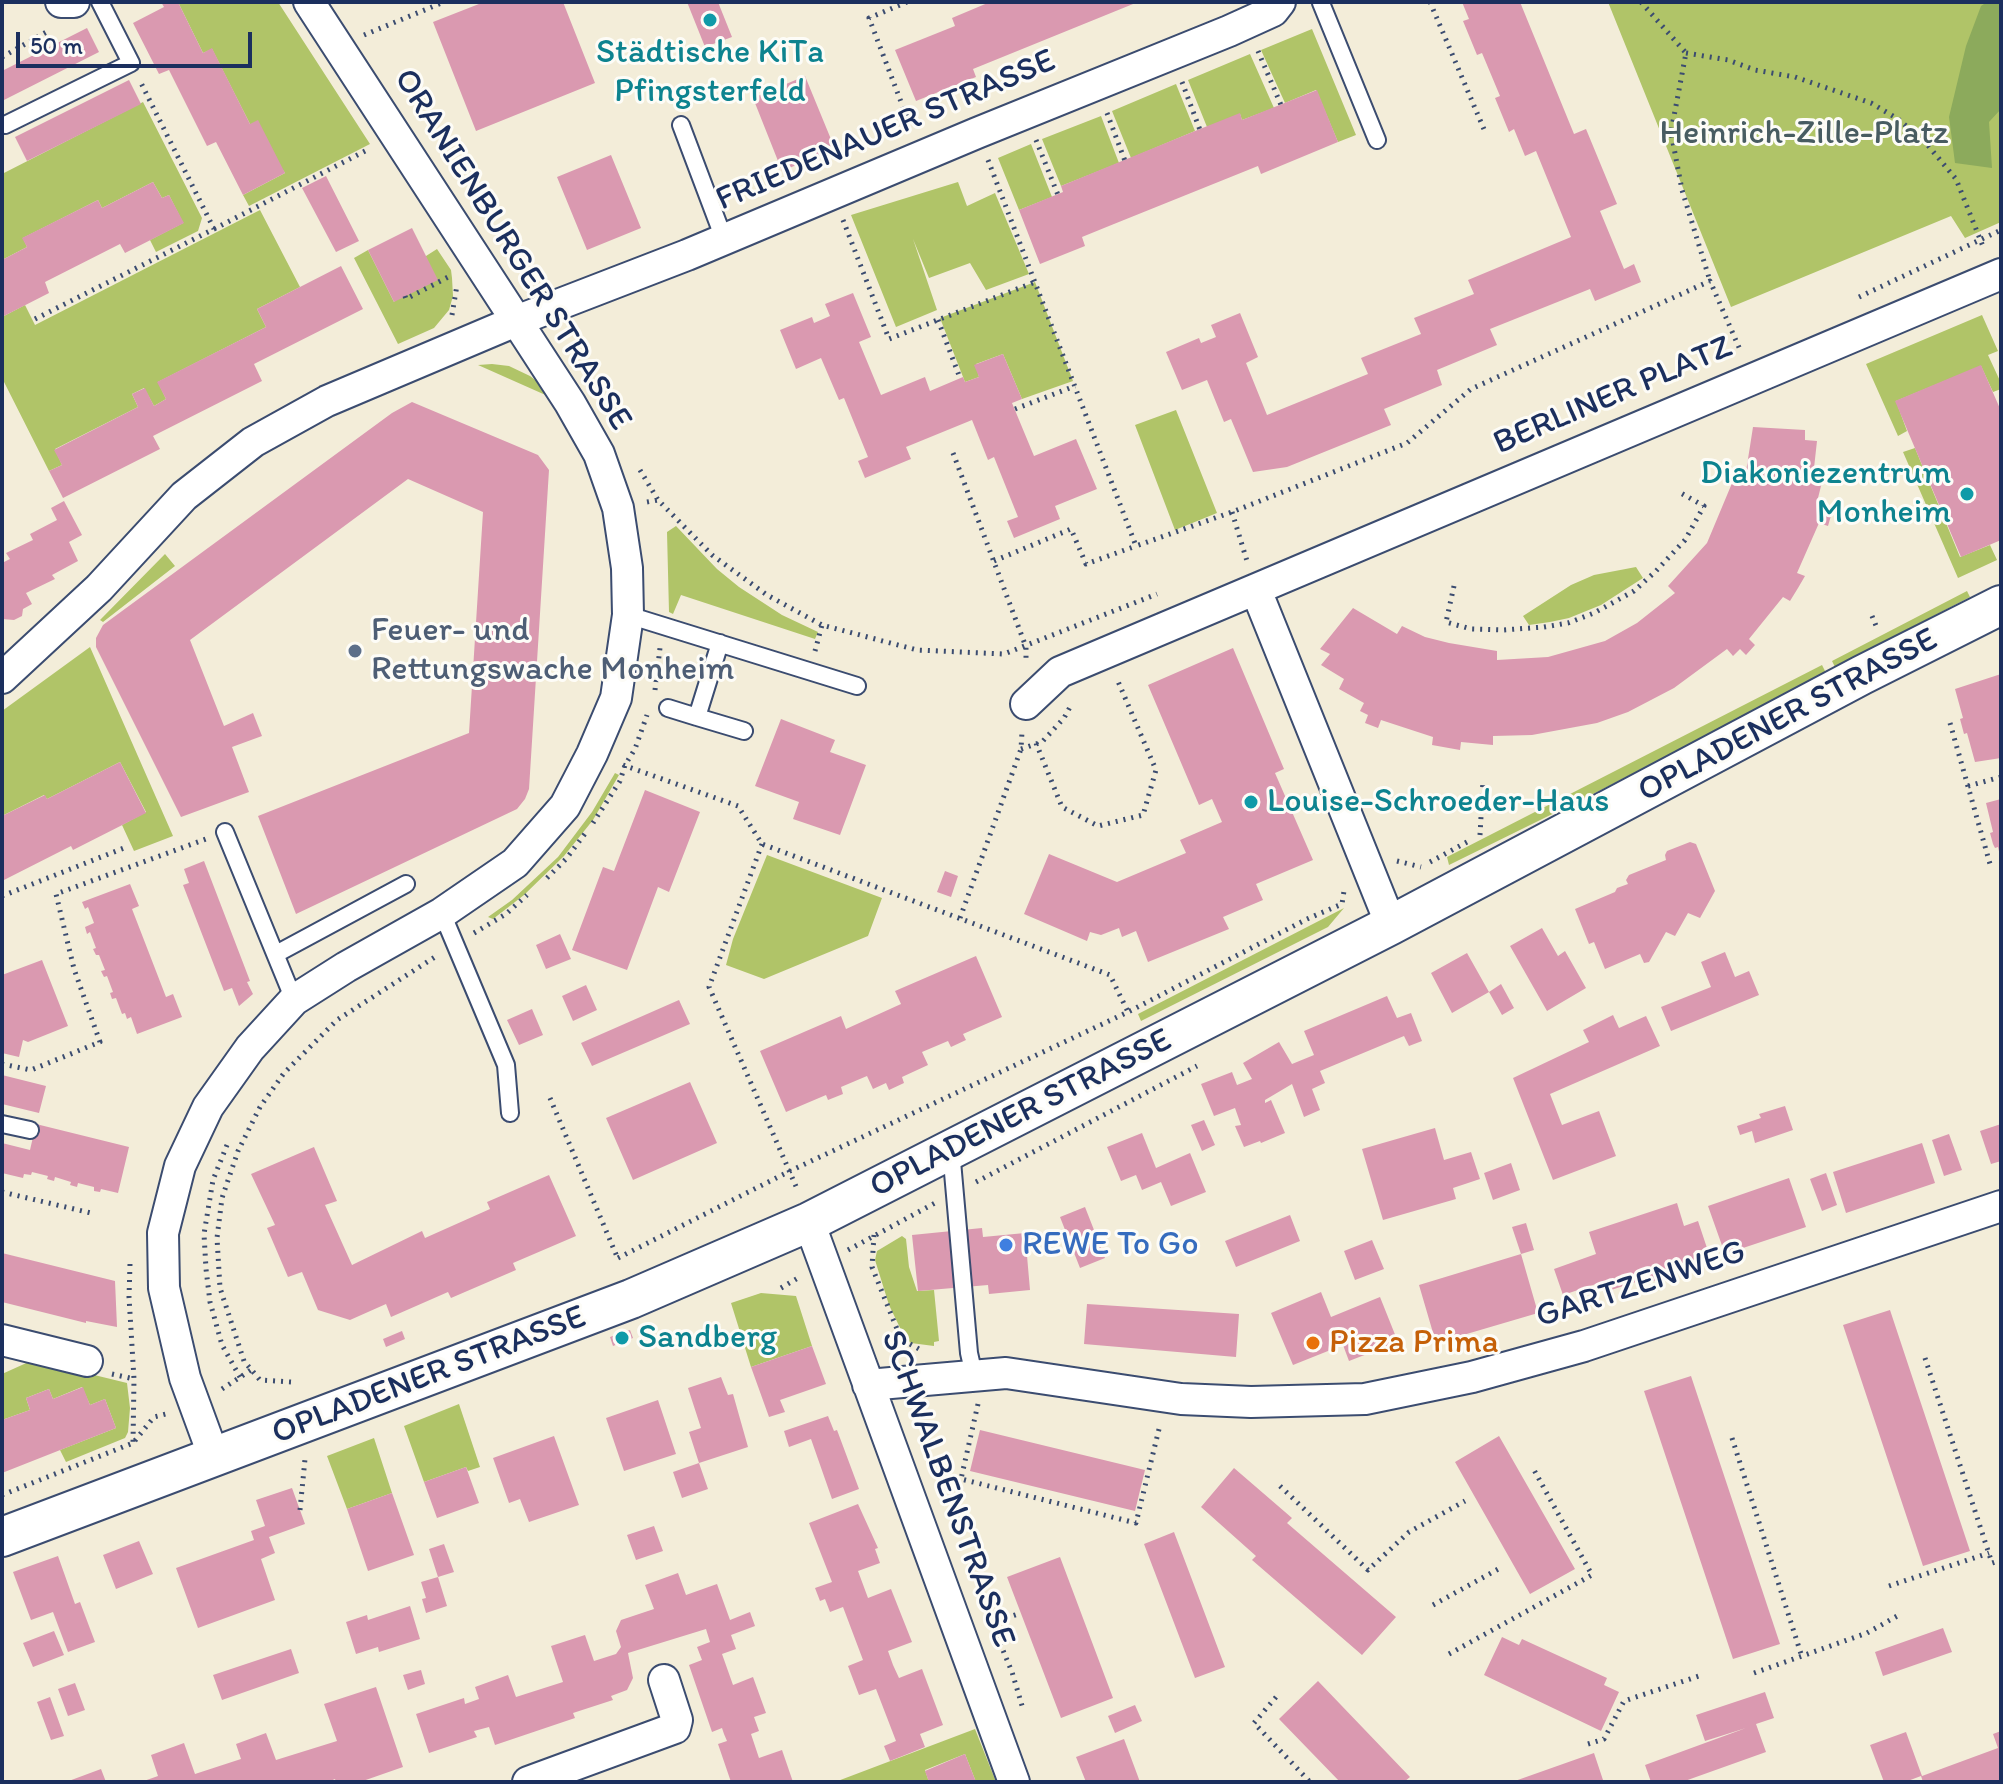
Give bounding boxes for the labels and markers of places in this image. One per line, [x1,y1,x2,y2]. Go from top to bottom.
marker: Städtische KiTa Pfingsterfeld [701,11,719,29]
place label: Städtische KiTa Pfingsterfeld [596,33,824,112]
place label: Diakoniezentrum Monheim [1700,454,1951,534]
marker: Diakoniezentrum Monheim [1958,485,1976,503]
place label: Feuer- und Rettungswache Monheim [371,611,734,690]
marker: Feuer- und Rettungswache Monheim [346,642,364,660]
place label: Louise-Schroeder-Haus [1267,782,1609,822]
marker: Louise-Schroeder-Haus [1242,793,1260,811]
place label: REWE To Go [1022,1225,1199,1265]
marker: REWE To Go [997,1236,1015,1254]
place label: Sandberg [638,1318,777,1358]
place label: Pizza Prima [1329,1323,1498,1363]
marker: Sandberg [613,1329,631,1347]
marker: Pizza Prima [1304,1334,1322,1352]

